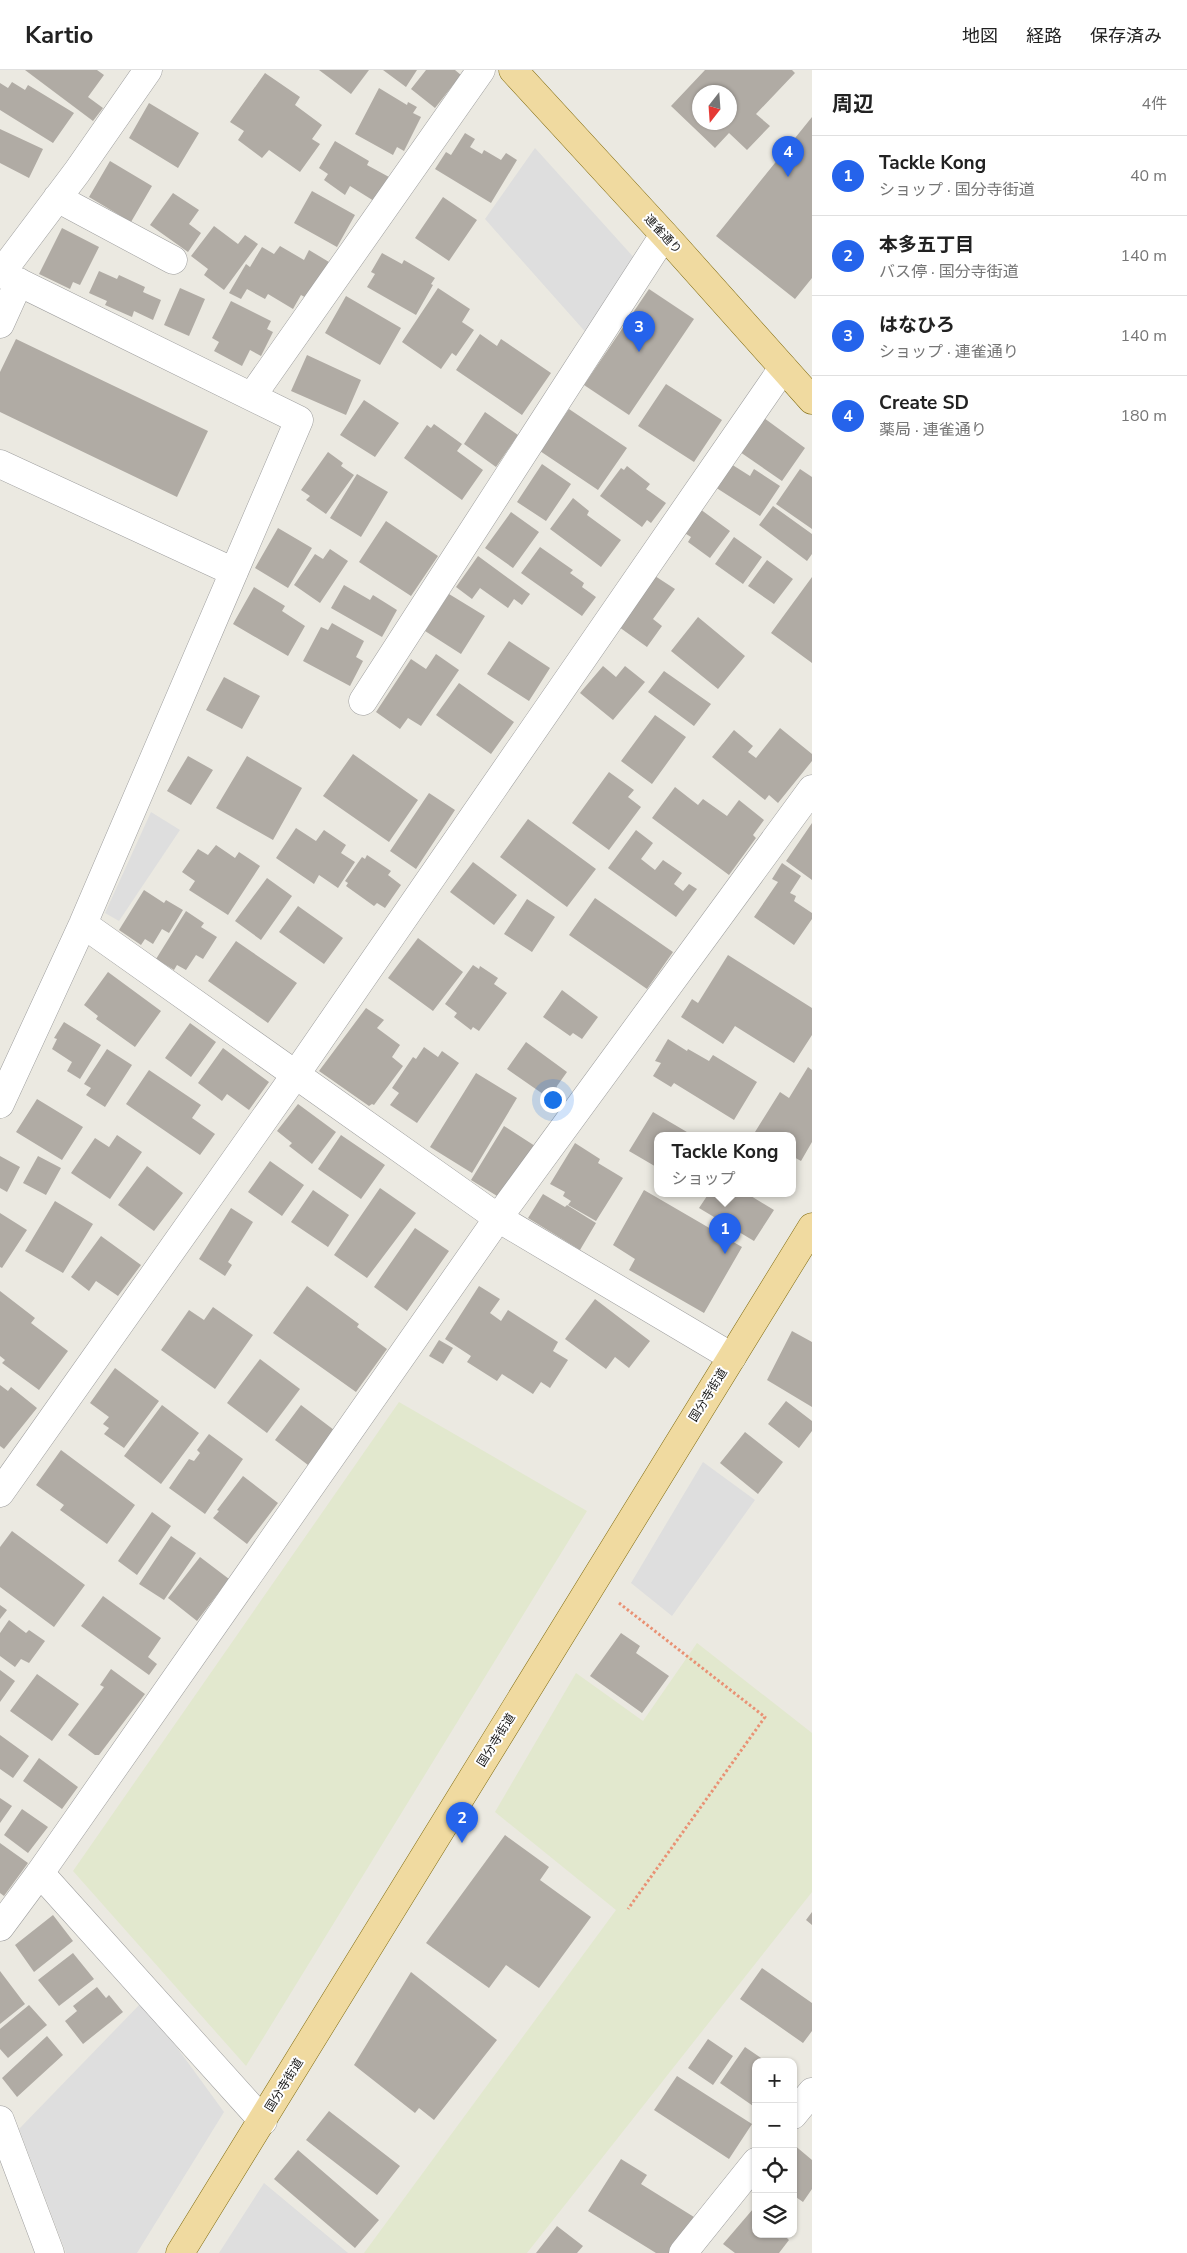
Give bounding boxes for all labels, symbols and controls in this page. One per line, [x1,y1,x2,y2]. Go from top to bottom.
text: Kartio [25,19,93,51]
text: 地図 [962,24,998,48]
text: 経路 [1026,24,1062,48]
text: 保存済み [1090,24,1162,48]
north arrow [692,85,737,130]
text: 周辺 [832,90,874,118]
text: 4件 [1141,93,1167,115]
pin: 4 [772,136,804,177]
text: Tackle Kong [879,150,986,176]
text: 1 [843,165,853,187]
text: 40 m [1130,165,1167,187]
text: ショップ · 国分寺街道 [879,179,1035,201]
street label: 連雀通り [641,211,685,257]
text: 本多五丁目 [879,232,974,258]
text: 2 [843,245,853,267]
text: 140 m [1120,245,1167,267]
text: バス停 · 国分寺街道 [879,261,1019,283]
pin: 3 [623,311,655,352]
text: はなひろ [879,312,955,338]
text: 3 [843,325,853,347]
text: 140 m [1120,325,1167,347]
text: ショップ · 連雀通り [879,341,1019,363]
text: Create SD [879,390,969,416]
text: 4 [843,405,853,427]
text: 180 m [1120,405,1167,427]
text: 薬局 · 連雀通り [879,419,987,441]
your location [540,1087,566,1113]
popup [654,1132,796,1197]
text: Tackle Kong [671,1139,779,1165]
text: ショップ [671,1168,735,1190]
pin: 1 [709,1213,741,1254]
street label: 国分寺街道 [685,1365,731,1425]
street label: 国分寺街道 [473,1710,519,1770]
pin: 2 [446,1802,478,1843]
street label: 国分寺街道 [261,2055,307,2115]
map controls [752,2058,797,2238]
button: + [752,2058,797,2103]
button: − [752,2103,797,2148]
button: locate [752,2148,797,2193]
button: layers [752,2193,797,2238]

